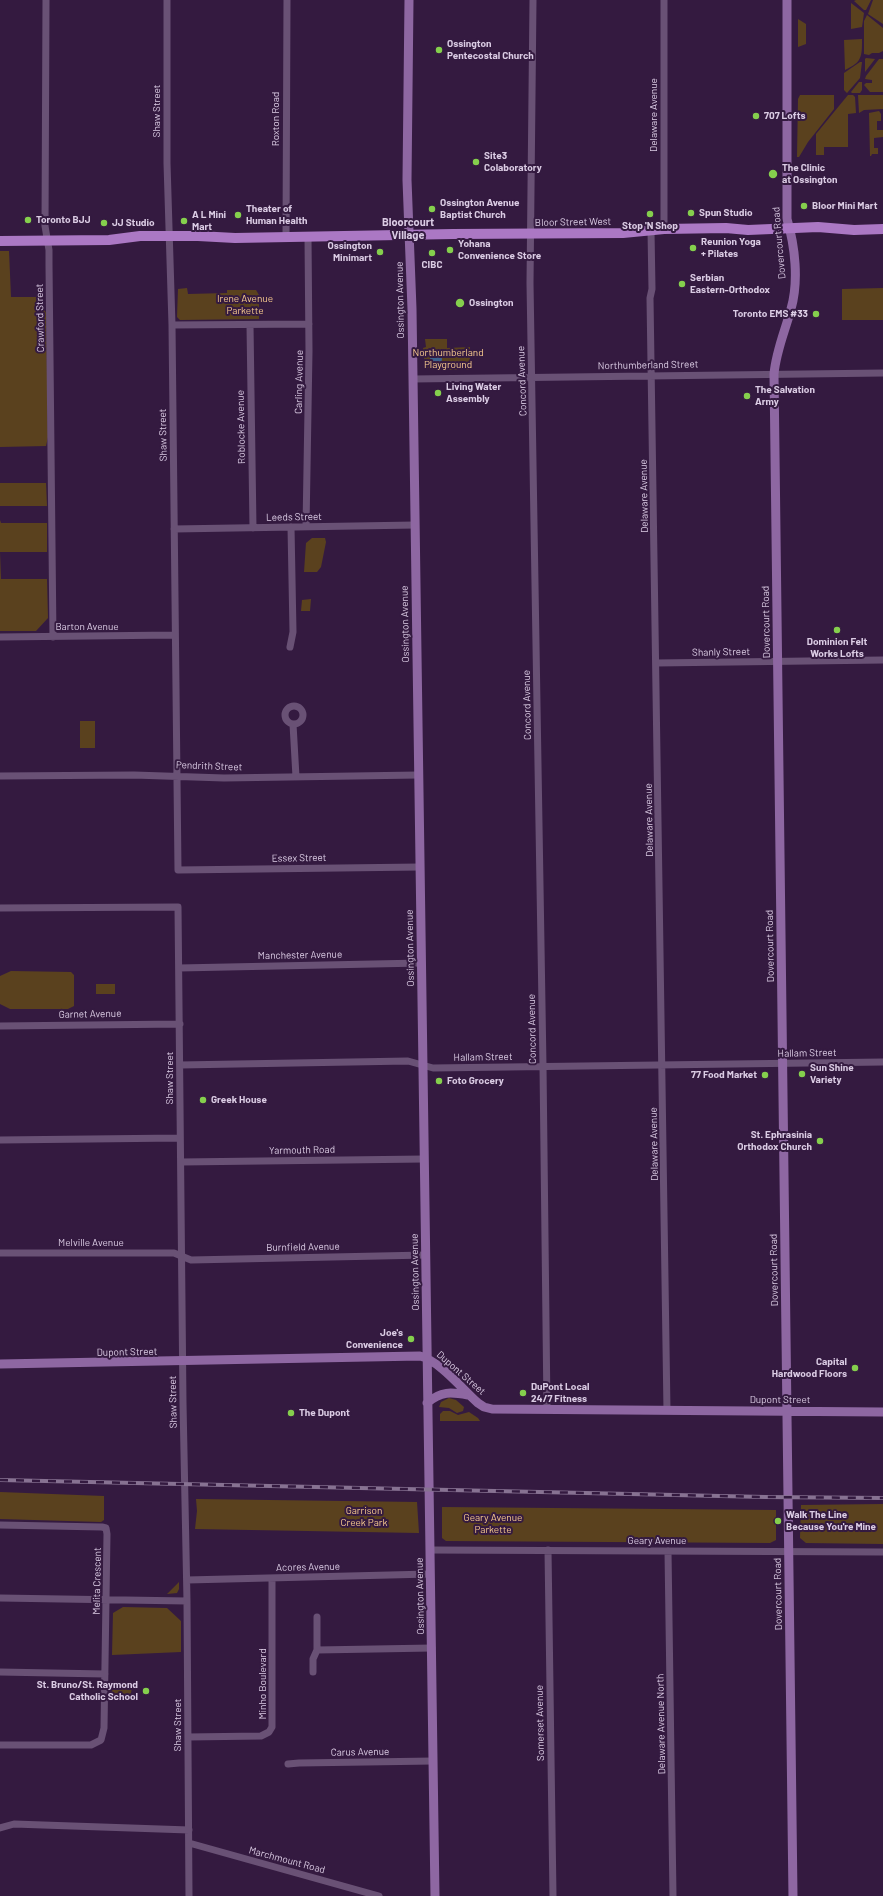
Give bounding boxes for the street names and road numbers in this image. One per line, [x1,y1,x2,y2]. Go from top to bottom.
street label: Delaware Avenue [648,78,660,152]
street label: Shaw Street [151,85,163,137]
street label: Roxton Road [270,92,282,146]
street label: Dovercourt Road [770,206,788,280]
street label: Bloor Street West [535,215,611,229]
street label: Ossington Avenue [393,261,407,339]
street label: Crawford Street [33,283,47,353]
street label: Concord Avenue [515,346,529,416]
street label: Carling Avenue [292,350,306,414]
street label: Northumberland Street [598,358,698,372]
street label: Roblocke Avenue [234,390,248,464]
street label: Shaw Street [157,409,169,461]
street label: Delaware Avenue [637,459,651,533]
street label: Leeds Street [266,511,322,523]
street label: Ossington Avenue [398,585,412,663]
street label: Dovercourt Road [759,586,773,658]
street label: Barton Avenue [55,621,119,633]
street label: Shanly Street [692,645,750,659]
street label: Concord Avenue [520,670,534,740]
street label: Pendrith Street [176,759,242,773]
street label: Delaware Avenue [642,783,656,857]
street label: Essex Street [272,852,326,864]
street label: Ossington Avenue [403,909,417,987]
street label: Dovercourt Road [763,910,777,982]
street label: Manchester Avenue [258,948,342,962]
street label: Concord Avenue [525,994,539,1064]
street label: Garnet Avenue [58,1007,122,1021]
street label: Hallam Street [777,1046,837,1060]
street label: Hallam Street [453,1050,513,1064]
street label: Shaw Street [164,1052,176,1104]
street label: Delaware Avenue [647,1107,661,1181]
street label: Yarmouth Road [269,1143,335,1157]
street label: Ossington Avenue [408,1233,422,1311]
street label: Dovercourt Road [767,1234,781,1306]
street label: Melville Avenue [58,1237,124,1249]
street label: Burnfield Avenue [266,1240,340,1254]
street label: Dupont Street [97,1345,157,1359]
street label: Dupont Street [434,1349,488,1397]
street label: Shaw Street [167,1376,179,1428]
street label: Dupont Street [750,1394,810,1406]
street label: Geary Avenue [628,1535,686,1547]
street label: Melita Crescent [90,1547,104,1615]
street label: Ossington Avenue [413,1557,427,1635]
street label: Dovercourt Road [771,1558,785,1630]
street label: Acores Avenue [276,1560,340,1574]
street label: Minho Boulevard [257,1648,269,1720]
street label: Delaware Avenue North [654,1674,668,1774]
street label: Somerset Avenue [533,1685,547,1761]
street label: Shaw Street [172,1699,184,1751]
street label: Carus Avenue [331,1745,389,1759]
street label: Marchmount Road [247,1844,327,1876]

